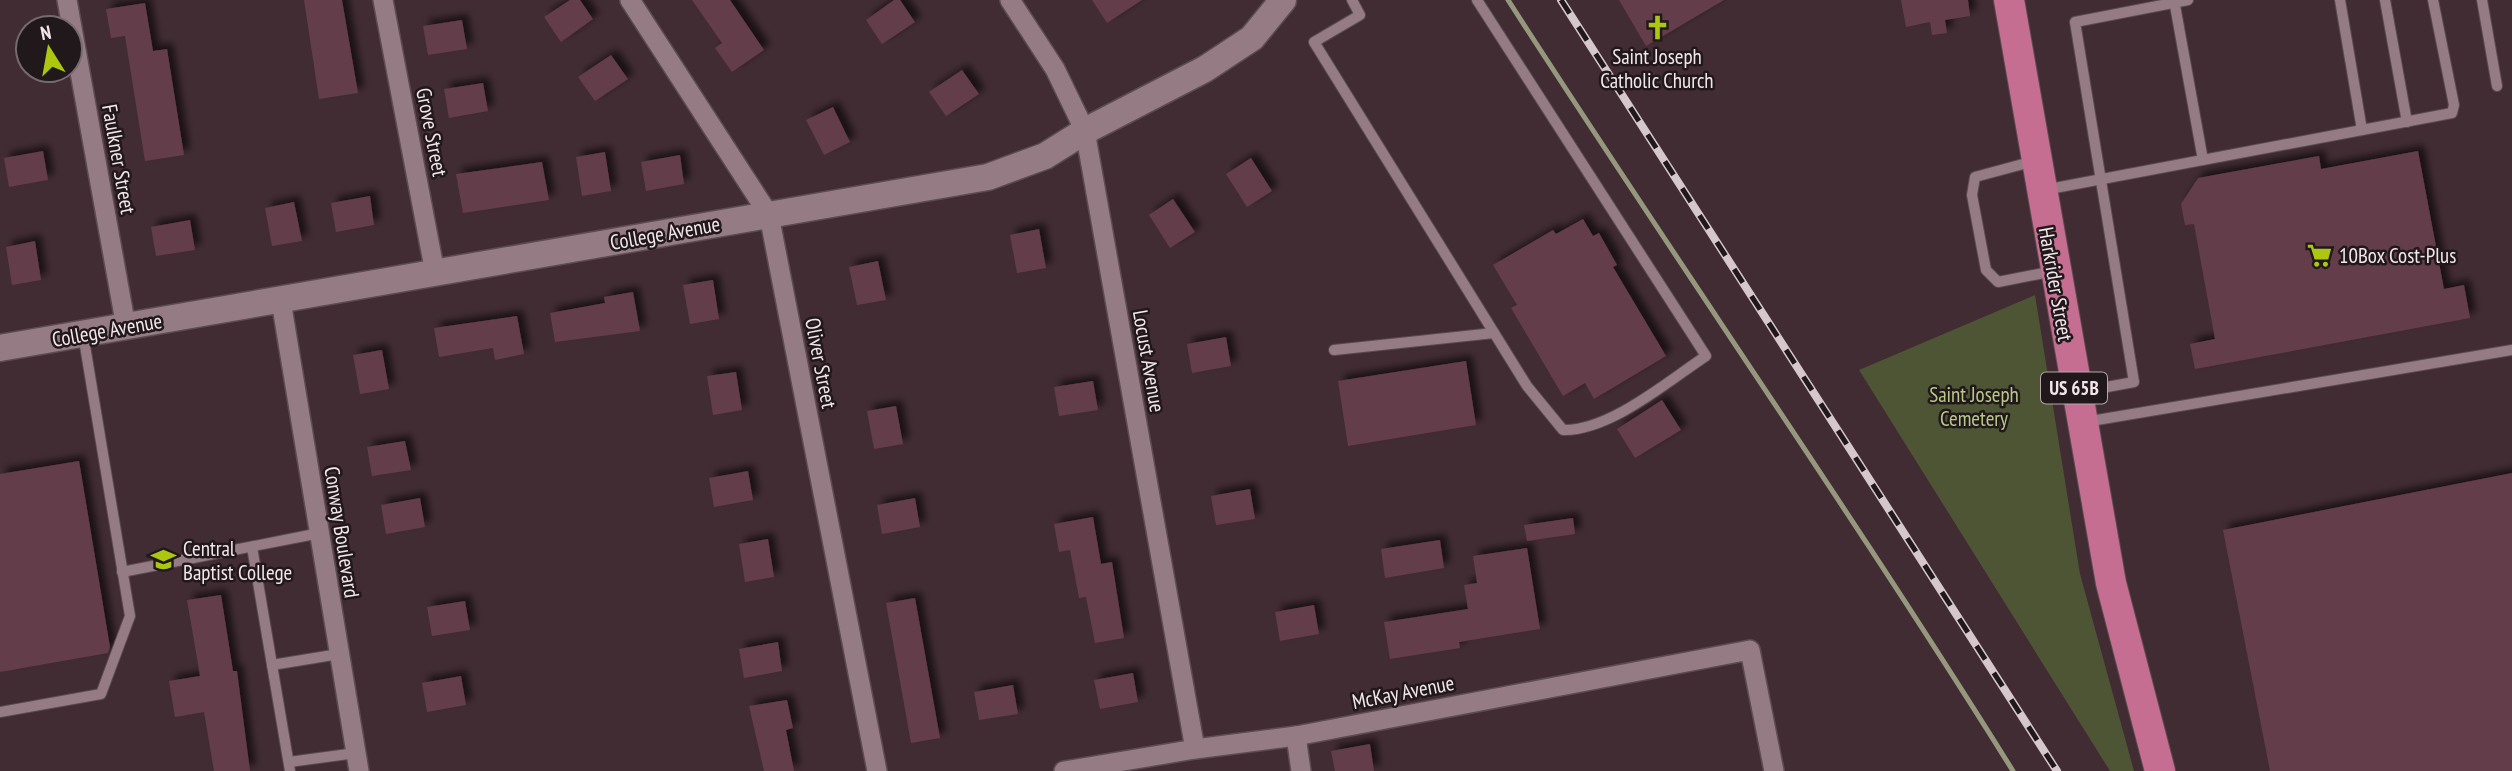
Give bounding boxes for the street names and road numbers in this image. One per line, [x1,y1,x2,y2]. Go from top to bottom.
street label: Grove Street [410,85,454,179]
street label: Faulkner Street [96,102,142,216]
street label: College Avenue [608,210,722,256]
street label: Harkrider Street [2033,225,2079,343]
street label: College Avenue [50,307,164,353]
street label: Locust Avenue [1127,308,1171,414]
street label: Oliver Street [799,316,843,411]
road number: US 65B [2041,372,2107,404]
street label: Conway Boulevard [318,464,366,600]
street label: McKay Avenue [1350,669,1456,715]

